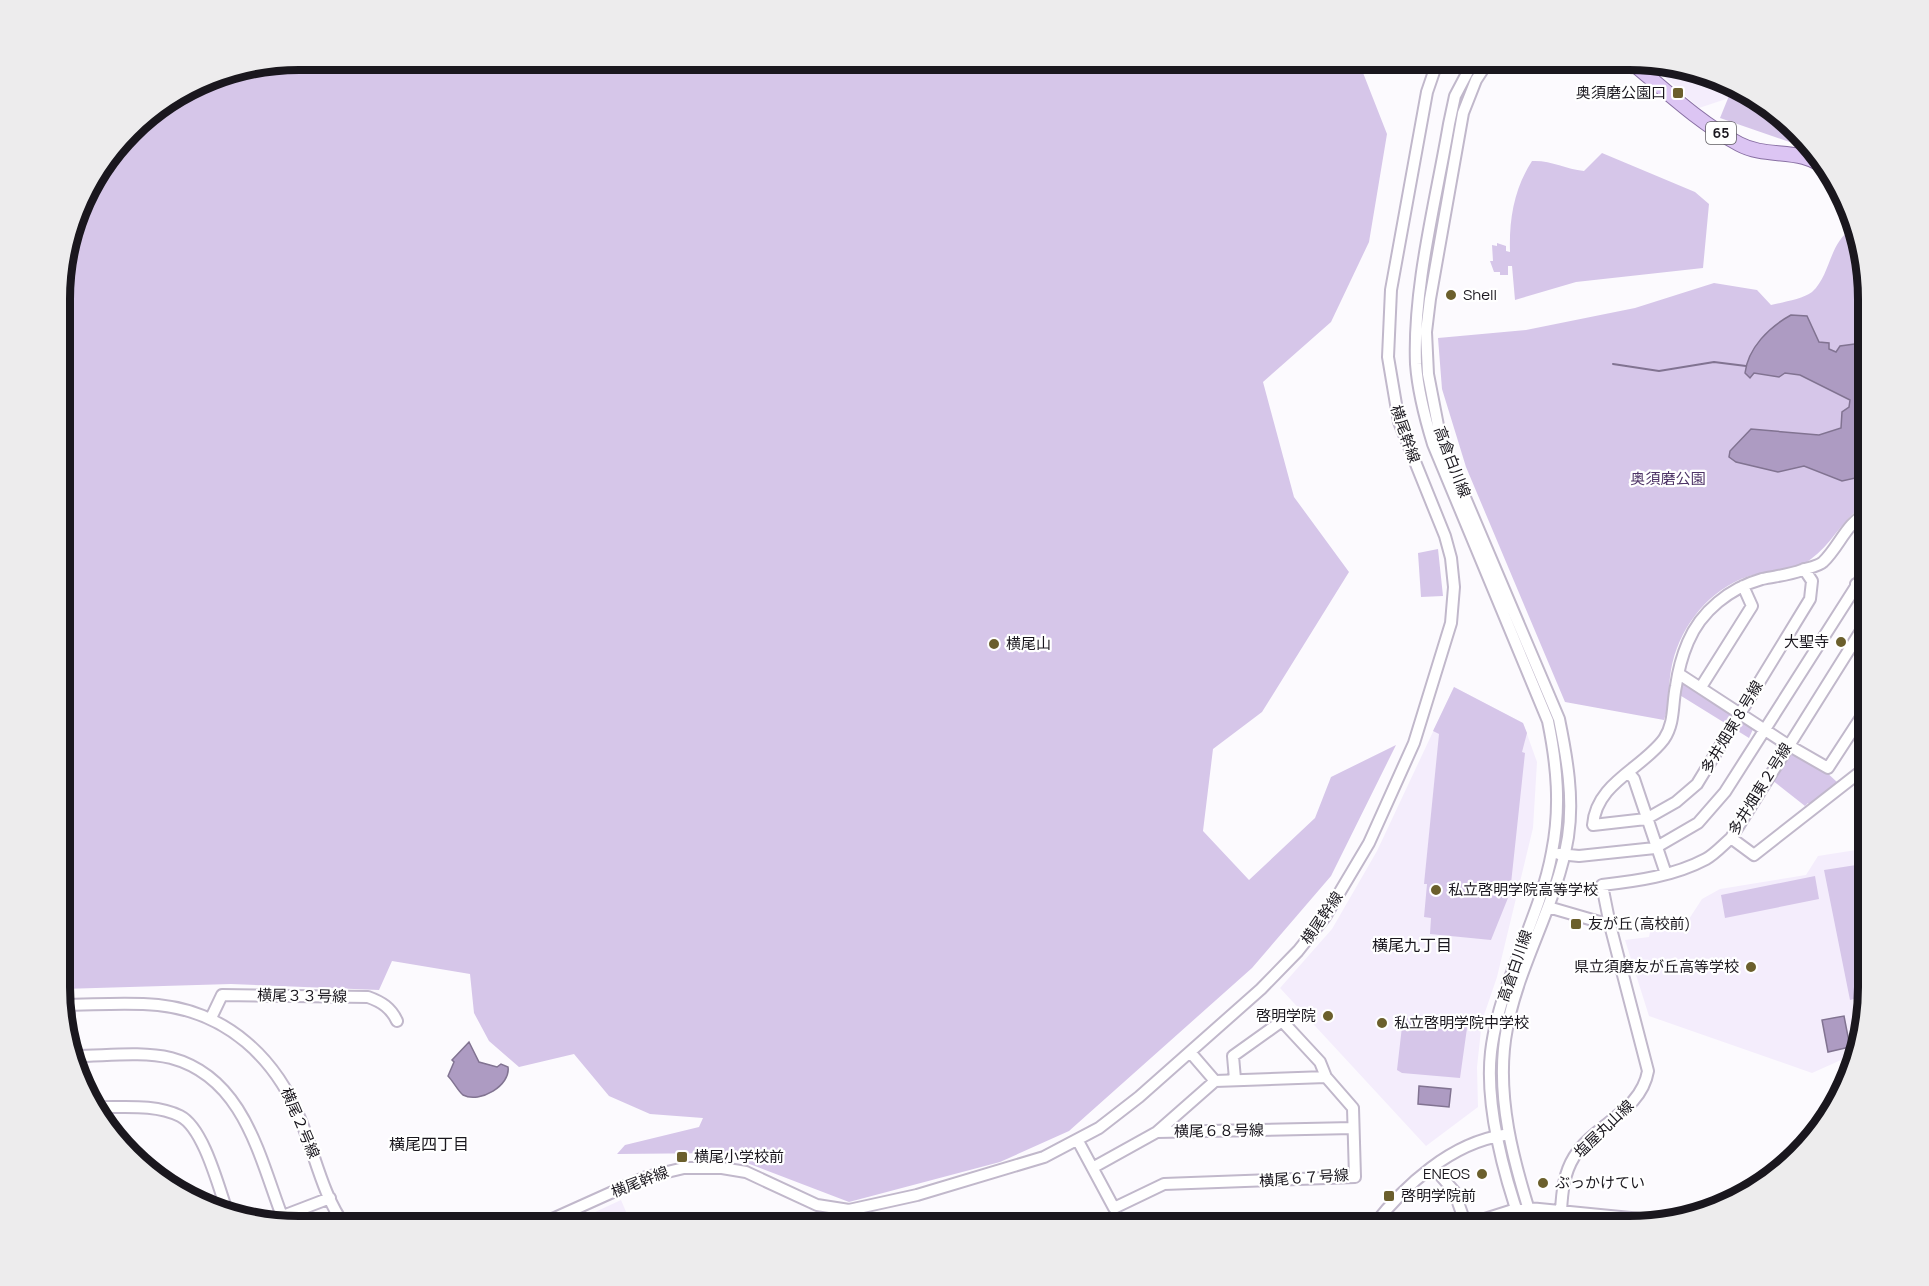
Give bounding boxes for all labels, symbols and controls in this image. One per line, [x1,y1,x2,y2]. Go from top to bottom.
place label: 奥須磨公園口 [1576,82,1666,103]
marker: 奥須磨公園口 [1671,86,1685,100]
road number: 65 [1706,122,1736,144]
place label: Shell [1463,284,1497,305]
marker: Shell [1444,288,1458,302]
street label: 横尾幹線 [1386,402,1425,466]
street label: 高倉白川線 [1429,423,1476,501]
park label: 奥須磨公園 [1630,468,1706,489]
place label: 大聖寺 [1784,631,1829,652]
place label: 横尾山 [1006,633,1051,654]
marker: 大聖寺 [1834,635,1848,649]
marker: 横尾山 [987,637,1001,651]
street label: 多井畑東８号線 [1696,676,1768,777]
street label: 多井畑東２号線 [1723,739,1796,839]
place label: 私立啓明学院高等学校 [1448,879,1598,900]
marker: 私立啓明学院高等学校 [1429,883,1443,897]
street label: 横尾幹線 [1296,887,1347,948]
place label: 友が丘(高校前) [1588,913,1691,934]
marker: 友が丘(高校前) [1569,917,1583,931]
street label: 高倉白川線 [1492,927,1537,1005]
district label: 横尾九丁目 [1372,934,1452,956]
place label: 県立須磨友が丘高等学校 [1574,956,1739,977]
marker: 県立須磨友が丘高等学校 [1744,960,1758,974]
street label: 横尾３３号線 [257,984,347,1007]
place label: 啓明学院 [1256,1005,1316,1026]
marker: 啓明学院 [1321,1009,1335,1023]
place label: 私立啓明学院中学校 [1394,1012,1529,1033]
marker: 私立啓明学院中学校 [1375,1016,1389,1030]
street label: 横尾２号線 [276,1084,325,1161]
street label: 塩屋丸山線 [1569,1095,1638,1162]
street label: 横尾６８号線 [1174,1119,1264,1142]
district label: 横尾四丁目 [389,1133,469,1155]
place label: 横尾小学校前 [694,1146,784,1167]
marker: 横尾小学校前 [675,1150,689,1164]
street label: 横尾幹線 [608,1161,672,1202]
place label: ENEOS [1423,1163,1470,1184]
street label: 横尾６７号線 [1258,1164,1350,1191]
marker: ENEOS [1475,1167,1489,1181]
place label: ぶっかけてい [1555,1172,1645,1193]
marker: ぶっかけてい [1536,1176,1550,1190]
place label: 啓明学院前 [1401,1185,1476,1206]
marker: 啓明学院前 [1382,1189,1396,1203]

